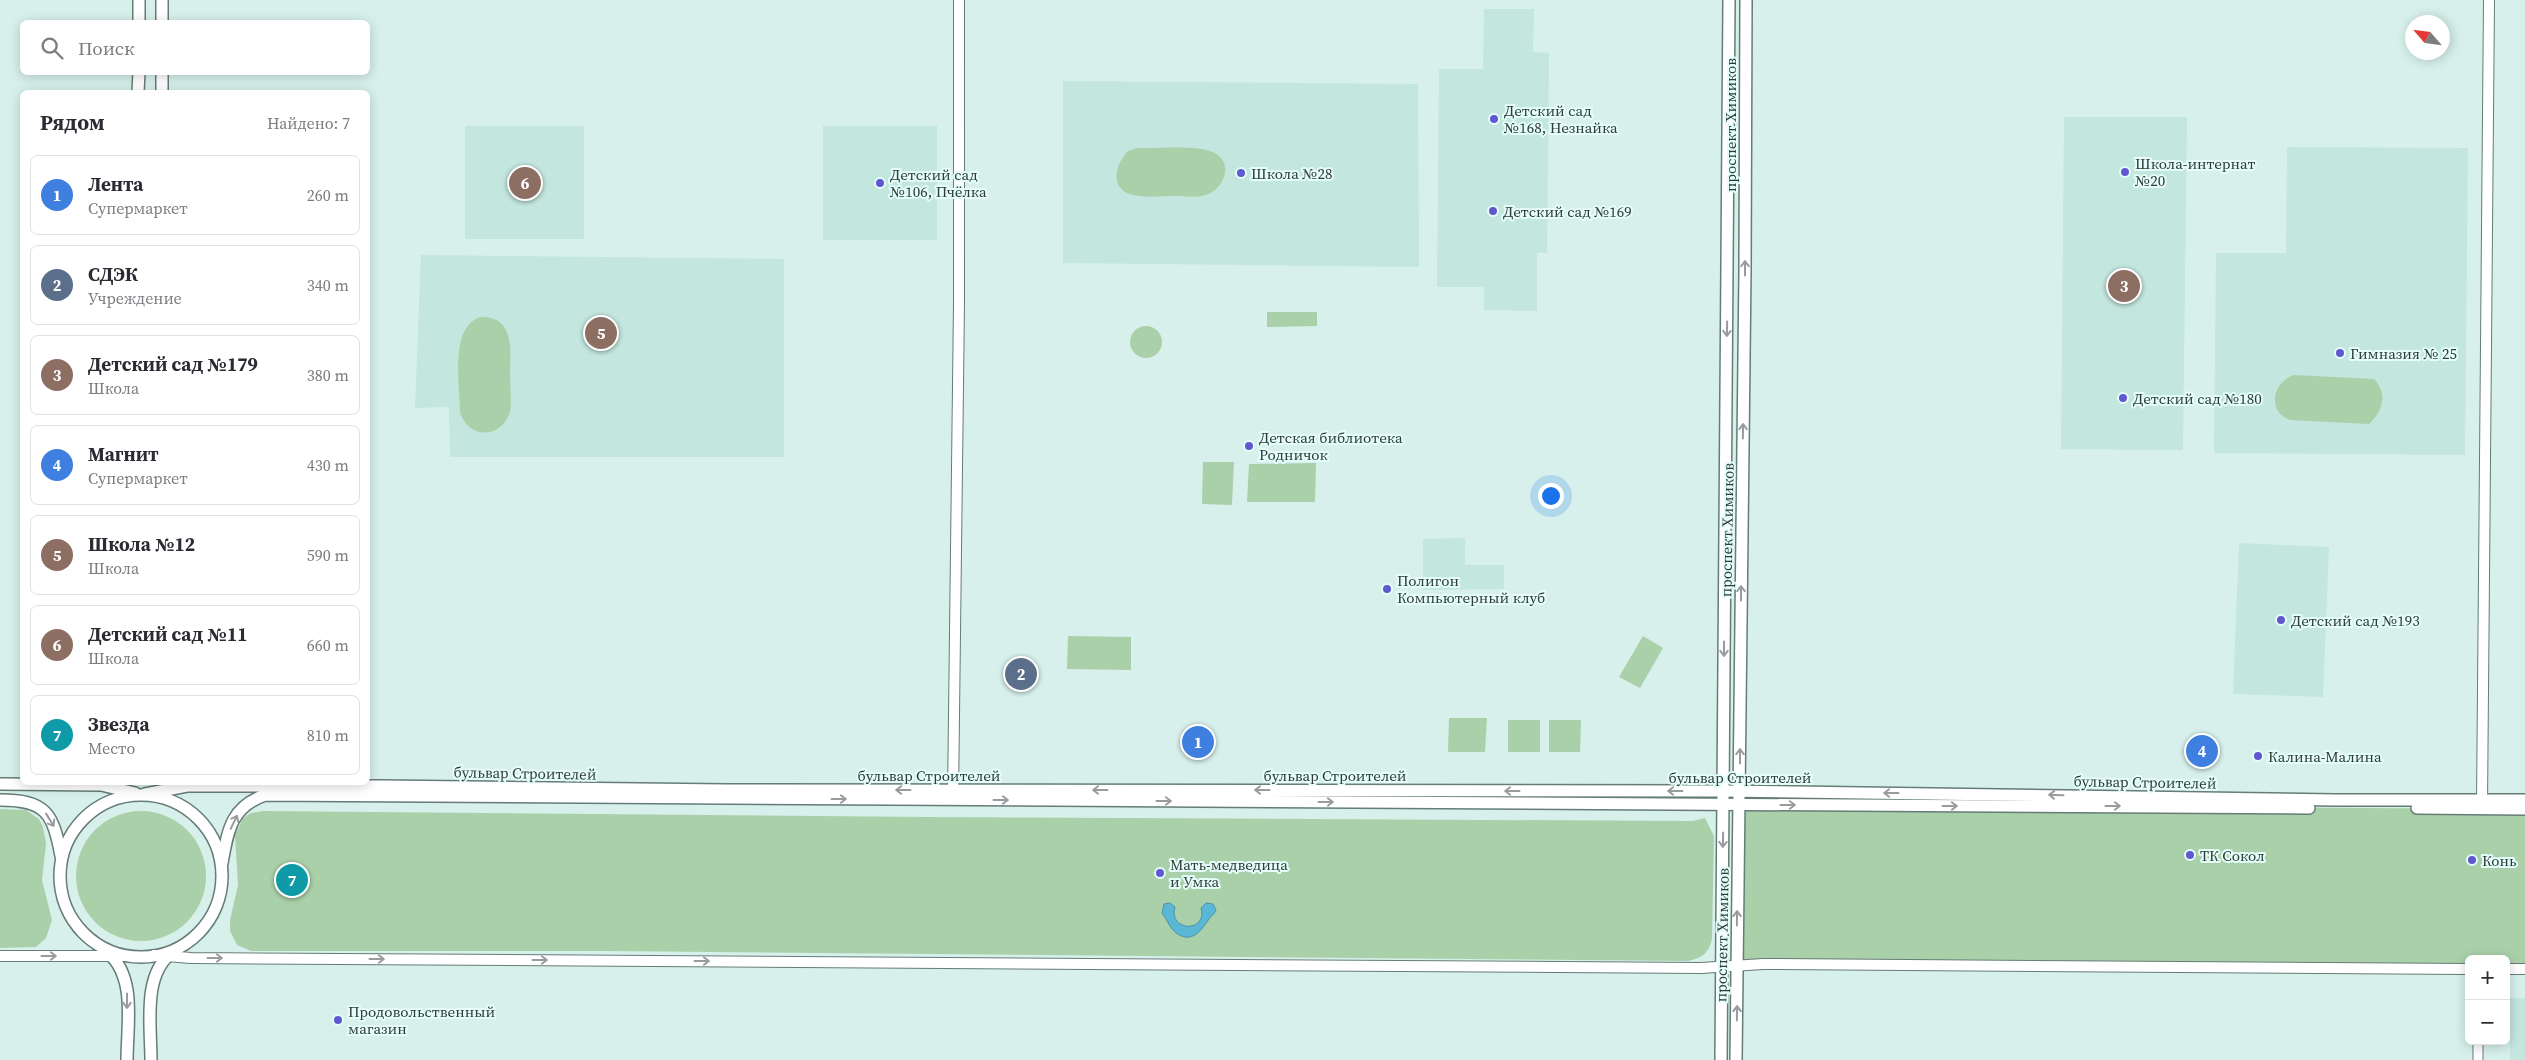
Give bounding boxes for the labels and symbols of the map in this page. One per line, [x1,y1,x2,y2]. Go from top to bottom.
north arrow [2405,15,2450,60]
street label: проспект Химиков [1720,58,1741,192]
place label: Детский сад №168, Незнайка [1503,100,1618,138]
marker: Детский сад №168, Незнайка [1488,113,1500,125]
place label: Школа-интернат №20 [2134,153,2255,191]
place label: Школа №28 [1251,163,1333,184]
pin: 6 [509,164,541,202]
place label: Детский сад №106, Пчёлка [889,164,987,202]
marker: Школа-интернат №20 [2119,166,2131,178]
marker: Школа №28 [1235,167,1247,179]
marker: Детский сад №106, Пчёлка [874,177,886,189]
place label: Детский сад №169 [1503,201,1632,222]
marker: Детский сад №169 [1487,205,1499,217]
one-way arrow [1740,260,1750,276]
pin: 3 [2108,267,2140,305]
pin: 5 [585,314,617,352]
one-way arrow [1722,320,1732,336]
place label: Гимназия № 25 [2350,343,2457,364]
marker: Гимназия № 25 [2334,347,2346,359]
place label: Детский сад №180 [2133,388,2262,409]
marker: Детский сад №180 [2117,392,2129,404]
one-way arrow [1738,423,1748,439]
place label: Детская библиотека Родничок [1259,427,1403,465]
marker: Детская библиотека Родничок [1243,440,1255,452]
street label: проспект Химиков [1715,462,1739,597]
your location [1538,483,1564,509]
place label: Полигон Компьютерный клуб [1397,570,1545,608]
marker: Полигон Компьютерный клуб [1381,583,1393,595]
one-way arrow [1736,585,1746,602]
place label: Детский сад №193 [2291,610,2420,631]
marker: Детский сад №193 [2275,614,2287,626]
one-way arrow [1719,640,1729,656]
pin: 2 [1005,655,1037,693]
pin: 1 [1182,723,1214,761]
pin: 4 [2186,732,2218,770]
place label: Калина-Малина [2268,746,2382,767]
one-way arrow [1735,748,1745,764]
marker: Калина-Малина [2252,750,2264,762]
street label: бульвар Строителей [453,761,597,785]
street label: бульвар Строителей [858,765,1001,786]
street label: бульвар Строителей [1264,765,1407,786]
street label: бульвар Строителей [1669,767,1812,788]
street label: бульвар Строителей [2073,770,2217,794]
one-way arrow [896,785,912,795]
one-way arrow [1092,785,1108,795]
one-way arrow [1254,785,1270,795]
one-way arrow [1504,786,1520,796]
one-way arrow [1667,786,1683,796]
one-way arrow [1883,788,1900,798]
one-way arrow [2049,790,2065,800]
one-way arrow [830,795,846,804]
one-way arrow [992,795,1009,805]
one-way arrow [1155,796,1171,806]
one-way arrow [1318,797,1334,807]
one-way arrow [1779,800,1795,810]
one-way arrow [1942,801,1958,810]
one-way arrow [2104,801,2120,811]
one-way arrow [45,813,55,827]
one-way arrow [229,814,239,829]
one-way arrow [1718,832,1727,848]
place label: ТК Сокол [2200,845,2265,866]
marker: ТК Сокол [2184,849,2196,861]
place label: Конь [2482,850,2517,871]
place label: Мать-медведица и Умка [1170,854,1288,892]
marker: Конь [2466,854,2478,866]
pin: 7 [276,861,308,899]
marker: Мать-медведица и Умка [1154,867,1166,879]
street label: проспект Химиков [1710,867,1734,1002]
one-way arrow [1733,910,1742,926]
one-way arrow [40,951,56,961]
one-way arrow [206,953,223,963]
one-way arrow [369,954,385,964]
one-way arrow [532,955,548,965]
one-way arrow [694,956,710,966]
one-way arrow [122,992,132,1009]
place label: Продовольственный магазин [348,1001,495,1039]
one-way arrow [1732,1006,1741,1022]
marker: Продовольственный магазин [332,1014,344,1026]

